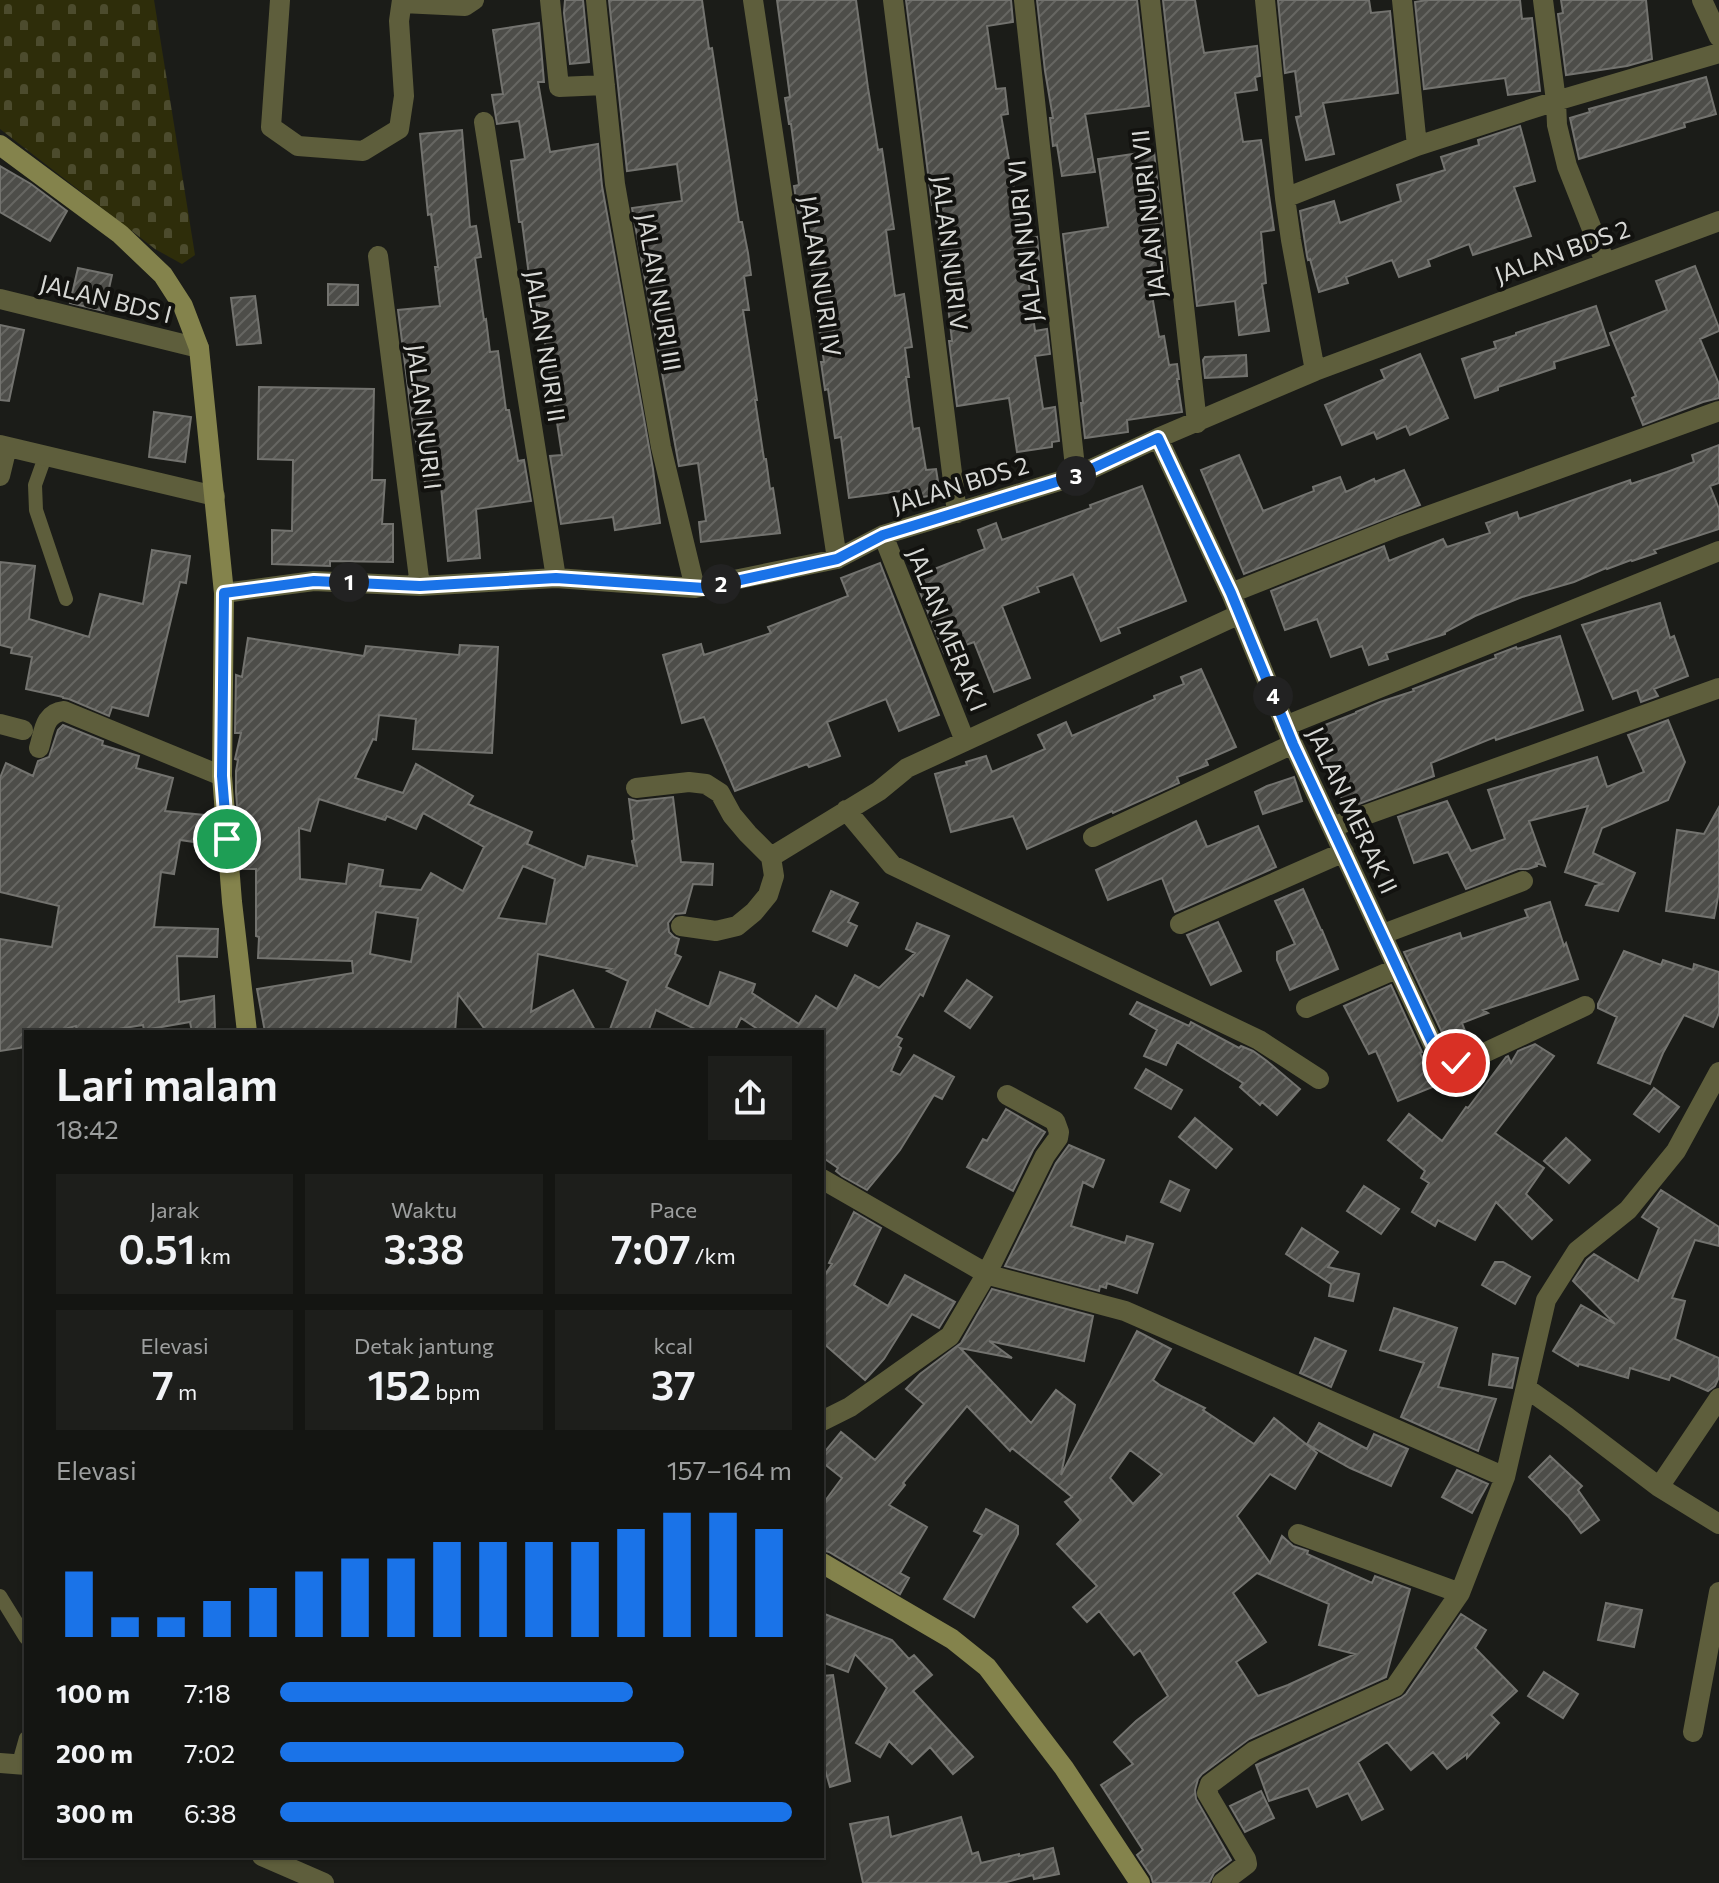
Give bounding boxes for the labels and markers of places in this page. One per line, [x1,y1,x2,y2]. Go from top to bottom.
pin: 3 [1056,456,1096,496]
pin: 1 [329,562,369,602]
pin: 2 [701,564,741,604]
pin: 4 [1253,676,1293,716]
pin [193,805,261,873]
pin [1422,1029,1490,1097]

